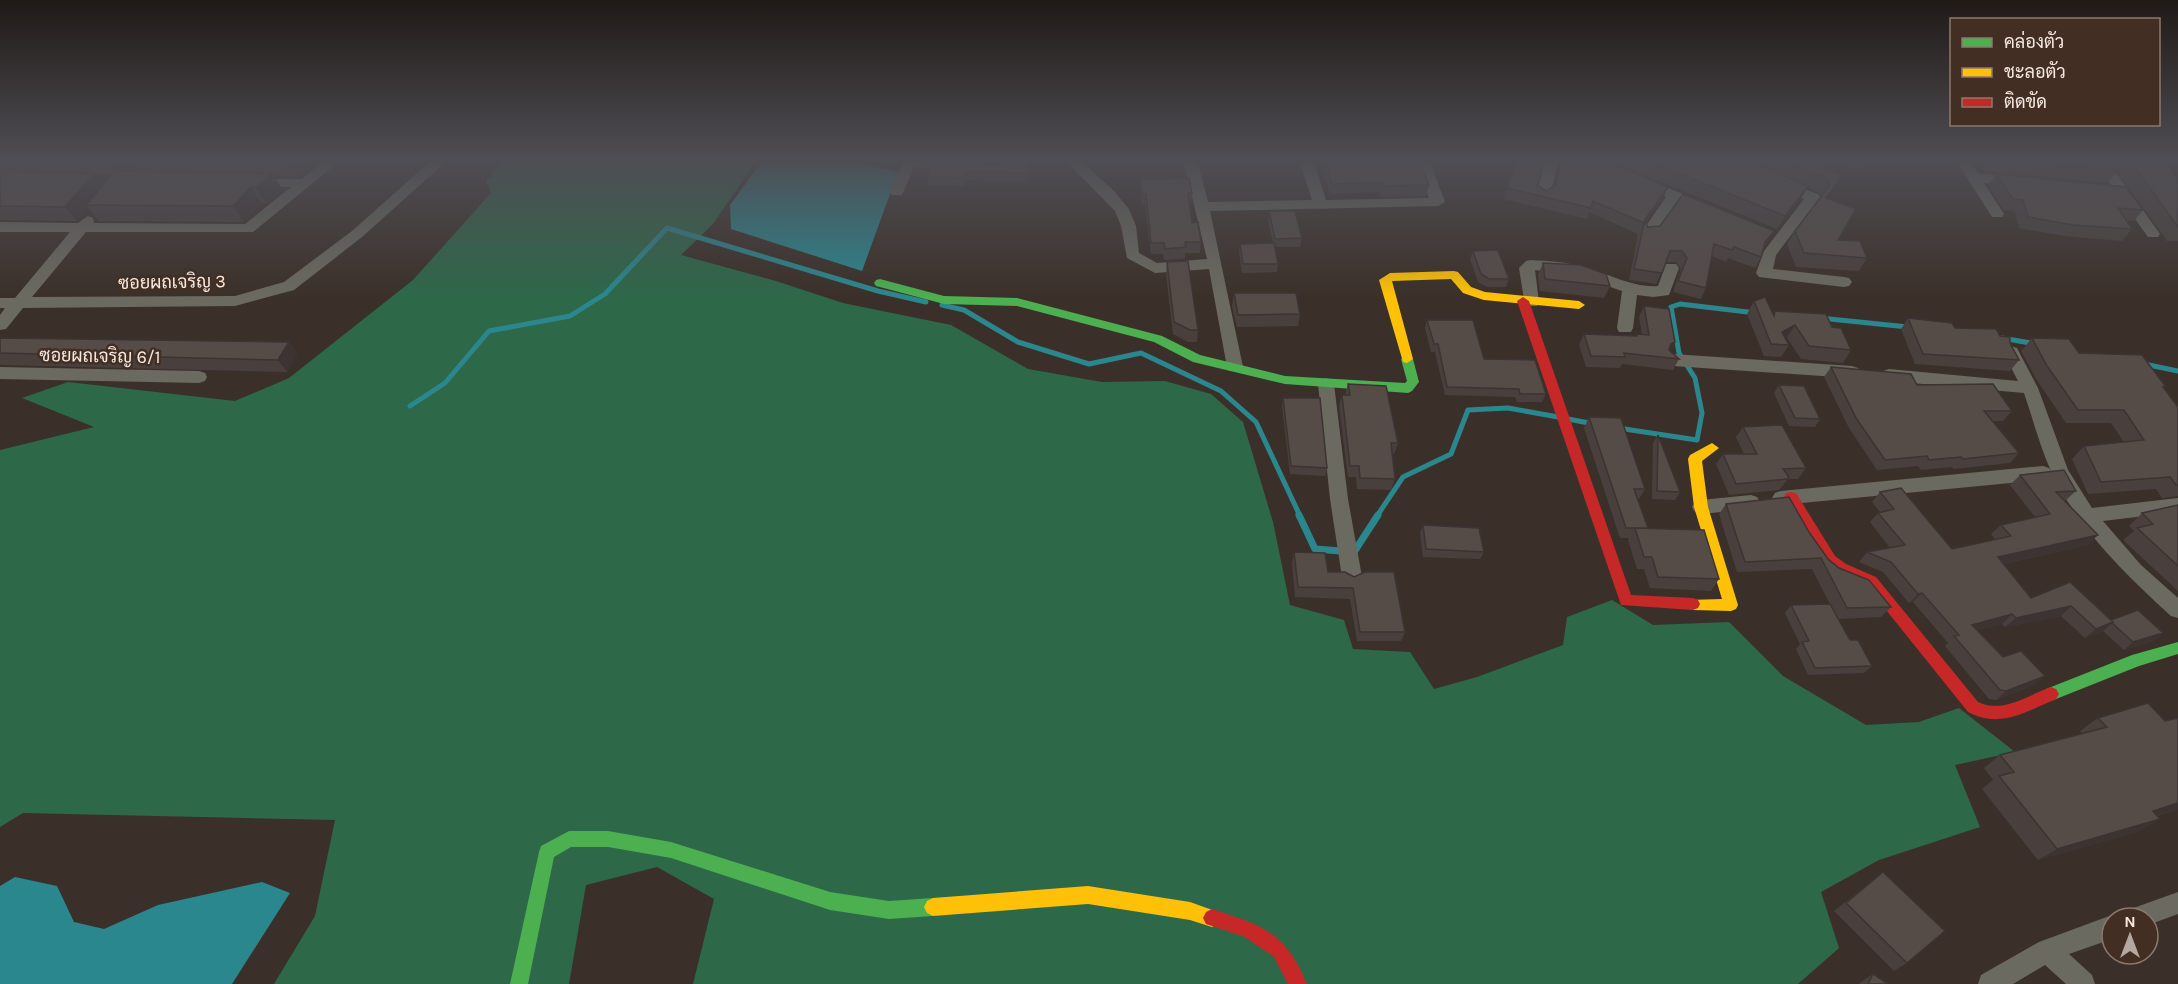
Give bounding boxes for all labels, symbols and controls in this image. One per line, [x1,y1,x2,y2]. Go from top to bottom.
legend [1950,18,2160,126]
text: คล่องตัว [2004,30,2064,53]
text: ชะลอตัว [2004,61,2066,83]
text: ติดขัด [2004,91,2047,113]
street label: ซอยผถเจริญ 3 [118,270,226,294]
street label: ซอยผถเจริญ 6/1 [39,344,161,368]
north arrow [2100,906,2160,966]
text: N [2124,912,2136,931]

